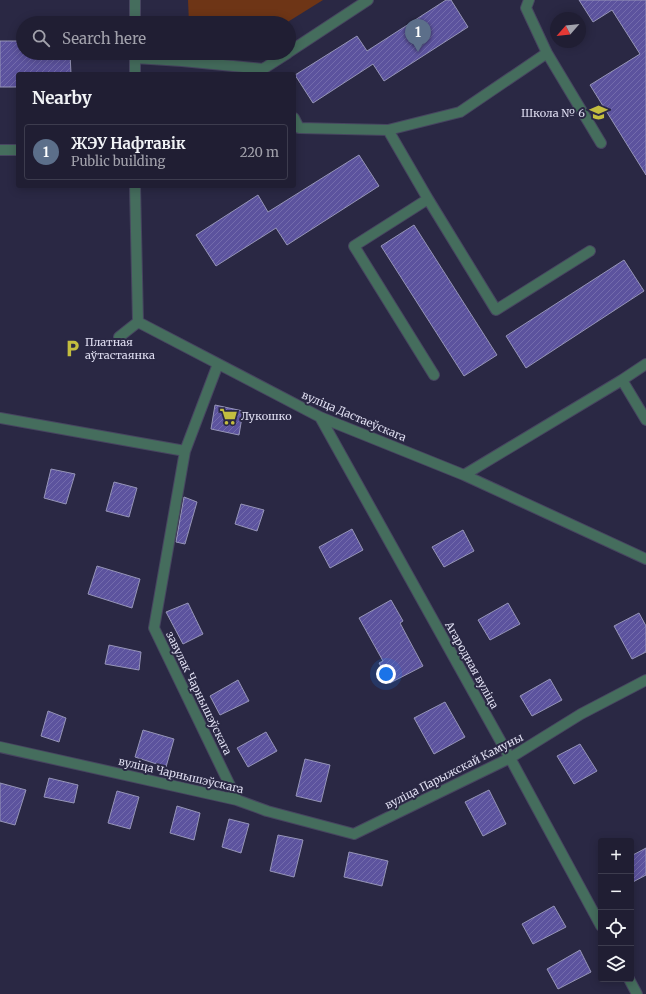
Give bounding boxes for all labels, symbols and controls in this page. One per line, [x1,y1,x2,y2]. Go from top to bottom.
north arrow [550,12,586,48]
search box [16,16,296,60]
pin: 1 [405,19,431,52]
icon: search [30,27,52,49]
text: Search here [62,29,146,48]
text: Nearby [32,87,92,109]
school or university icon: Школа № 6 [588,103,608,123]
place label: Школа № 6 [521,106,585,120]
text: ЖЭУ Нафтавік [71,134,186,153]
text: 1 [43,144,49,161]
text: 220 m [240,144,279,161]
text: Public building [71,153,165,170]
place label: Платная аўтастаянка [85,335,155,362]
parking icon: Платная аўтастаянка [62,338,82,358]
street label: вуліца Дастаеўскага [300,388,408,444]
supermarket icon: Лукошко [218,406,238,426]
place label: Лукошко [241,409,292,423]
street label: Агародная вуліца [442,618,502,711]
street label: завулак Чарнышэўскага [163,629,235,757]
your location [376,664,396,684]
street label: вуліца Парыжскай Камуны [383,730,526,812]
street label: вуліца Чарнышэўскага [117,754,245,796]
map controls [598,838,634,982]
button: + [598,838,634,874]
button: − [598,874,634,910]
button: locate [598,910,634,946]
button: layers [598,946,634,982]

